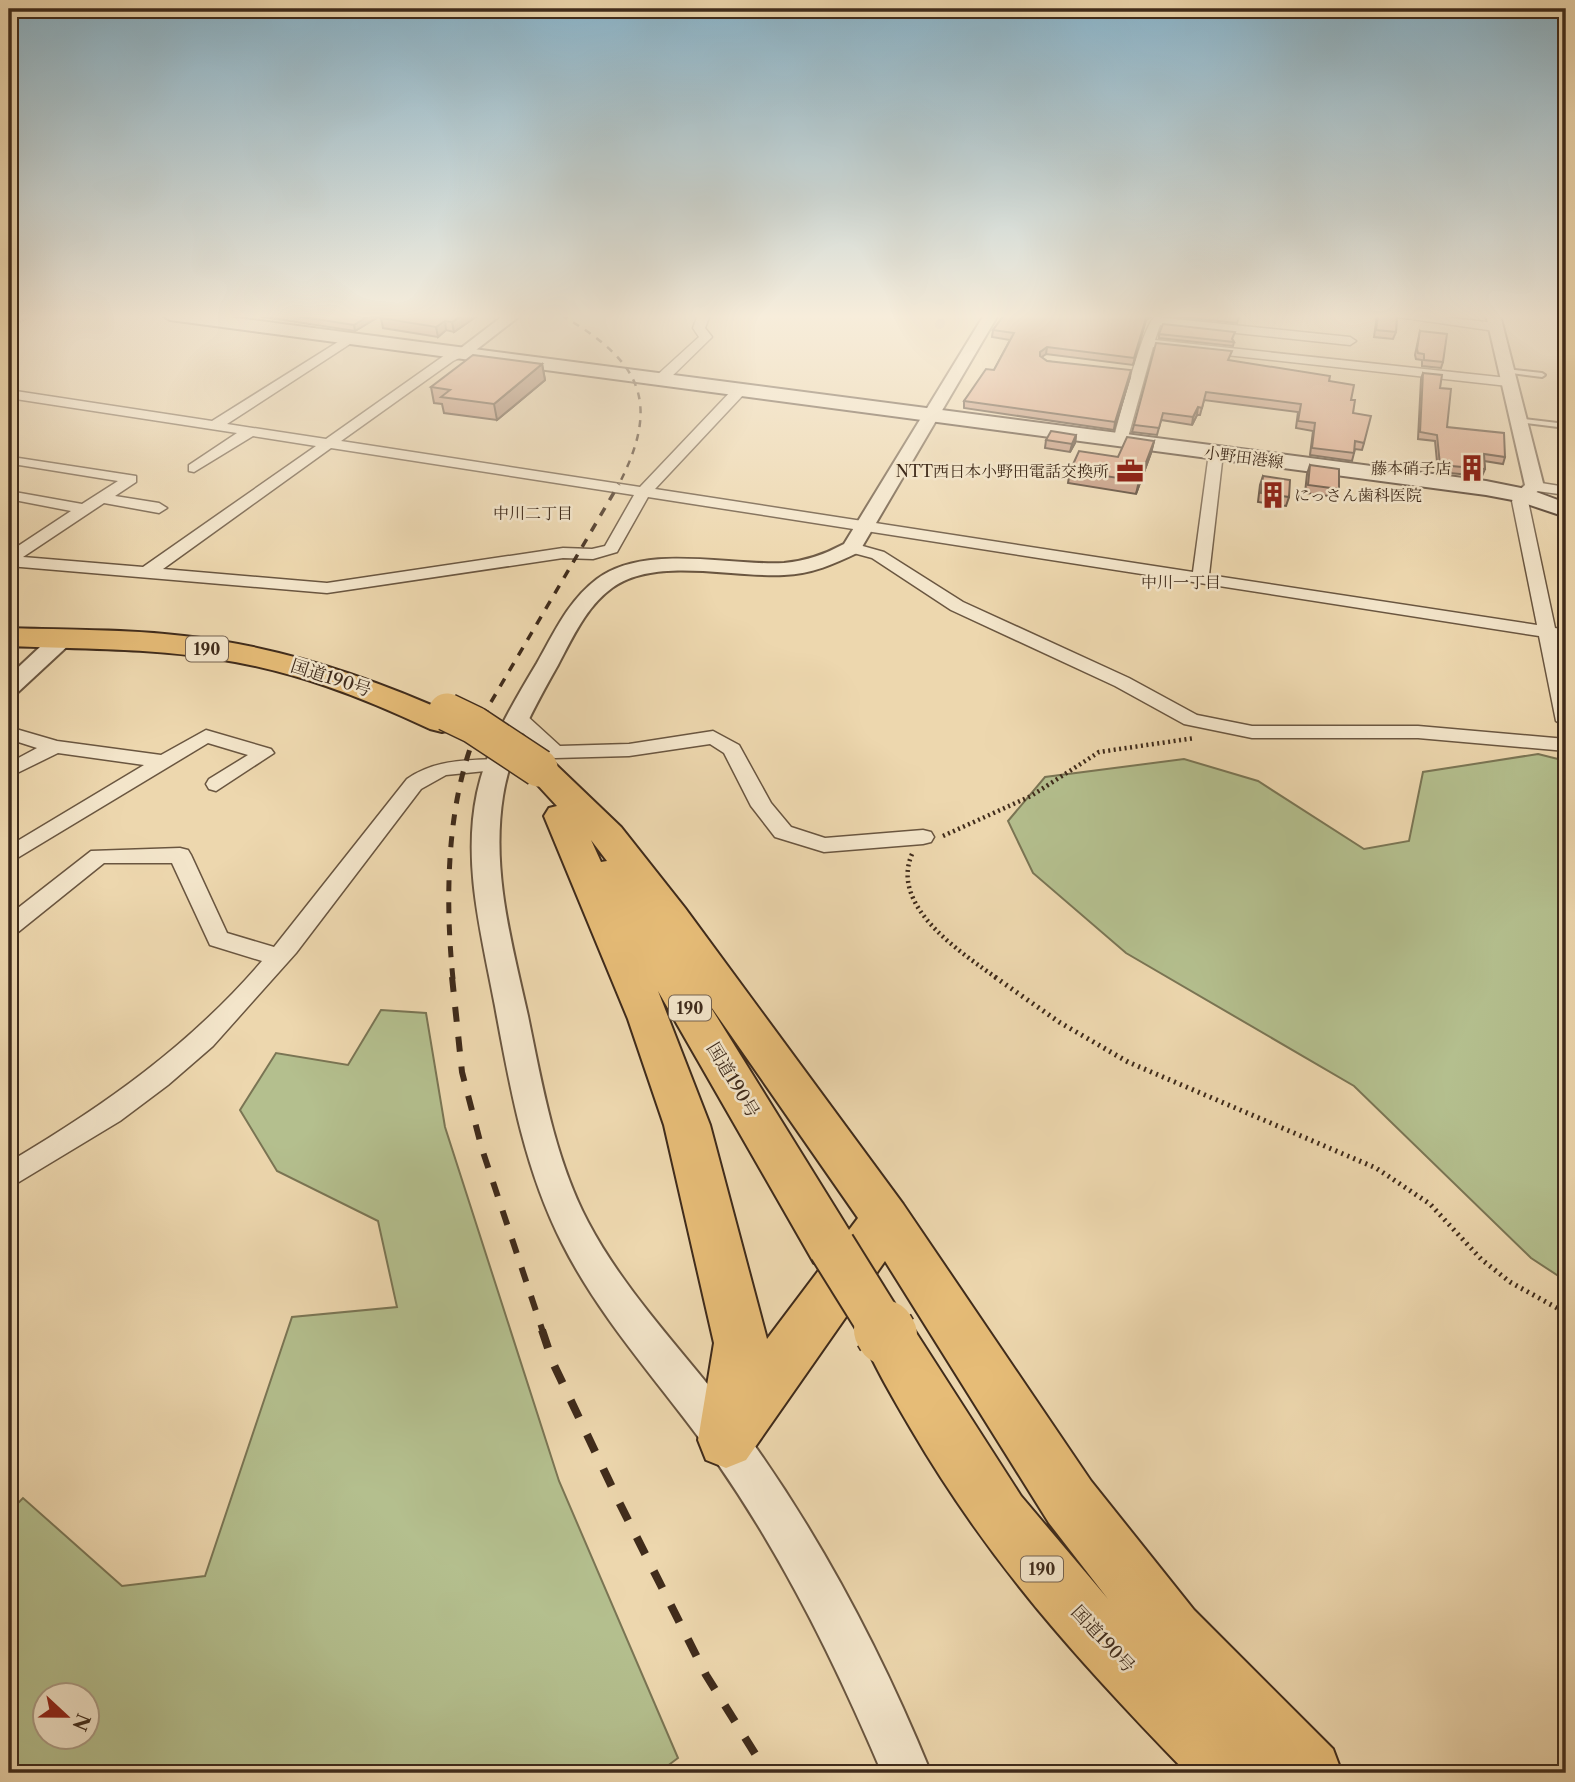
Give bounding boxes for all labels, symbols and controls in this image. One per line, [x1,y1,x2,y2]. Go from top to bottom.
street label: 小野田港線 [1203,442,1285,472]
building icon: 藤本硝子店 [1457,453,1487,483]
office icon: NTT西日本小野田電話交換所 [1115,456,1145,486]
place label: 藤本硝子店 [1371,458,1451,478]
place label: NTT西日本小野田電話交換所 [896,461,1109,481]
building icon: にっさん歯科医院 [1258,480,1288,510]
place label: にっさん歯科医院 [1294,485,1422,505]
district label: 中川二丁目 [493,503,573,523]
district label: 中川一丁目 [1141,572,1221,592]
road number: 190 [186,636,228,662]
street label: 国道190号 [288,655,374,701]
road number: 190 [669,996,711,1020]
street label: 国道190号 [702,1039,764,1121]
road number: 190 [1021,1556,1063,1582]
street label: 国道190号 [1066,1601,1140,1677]
north arrow [32,1680,102,1750]
text: N [68,1710,95,1734]

